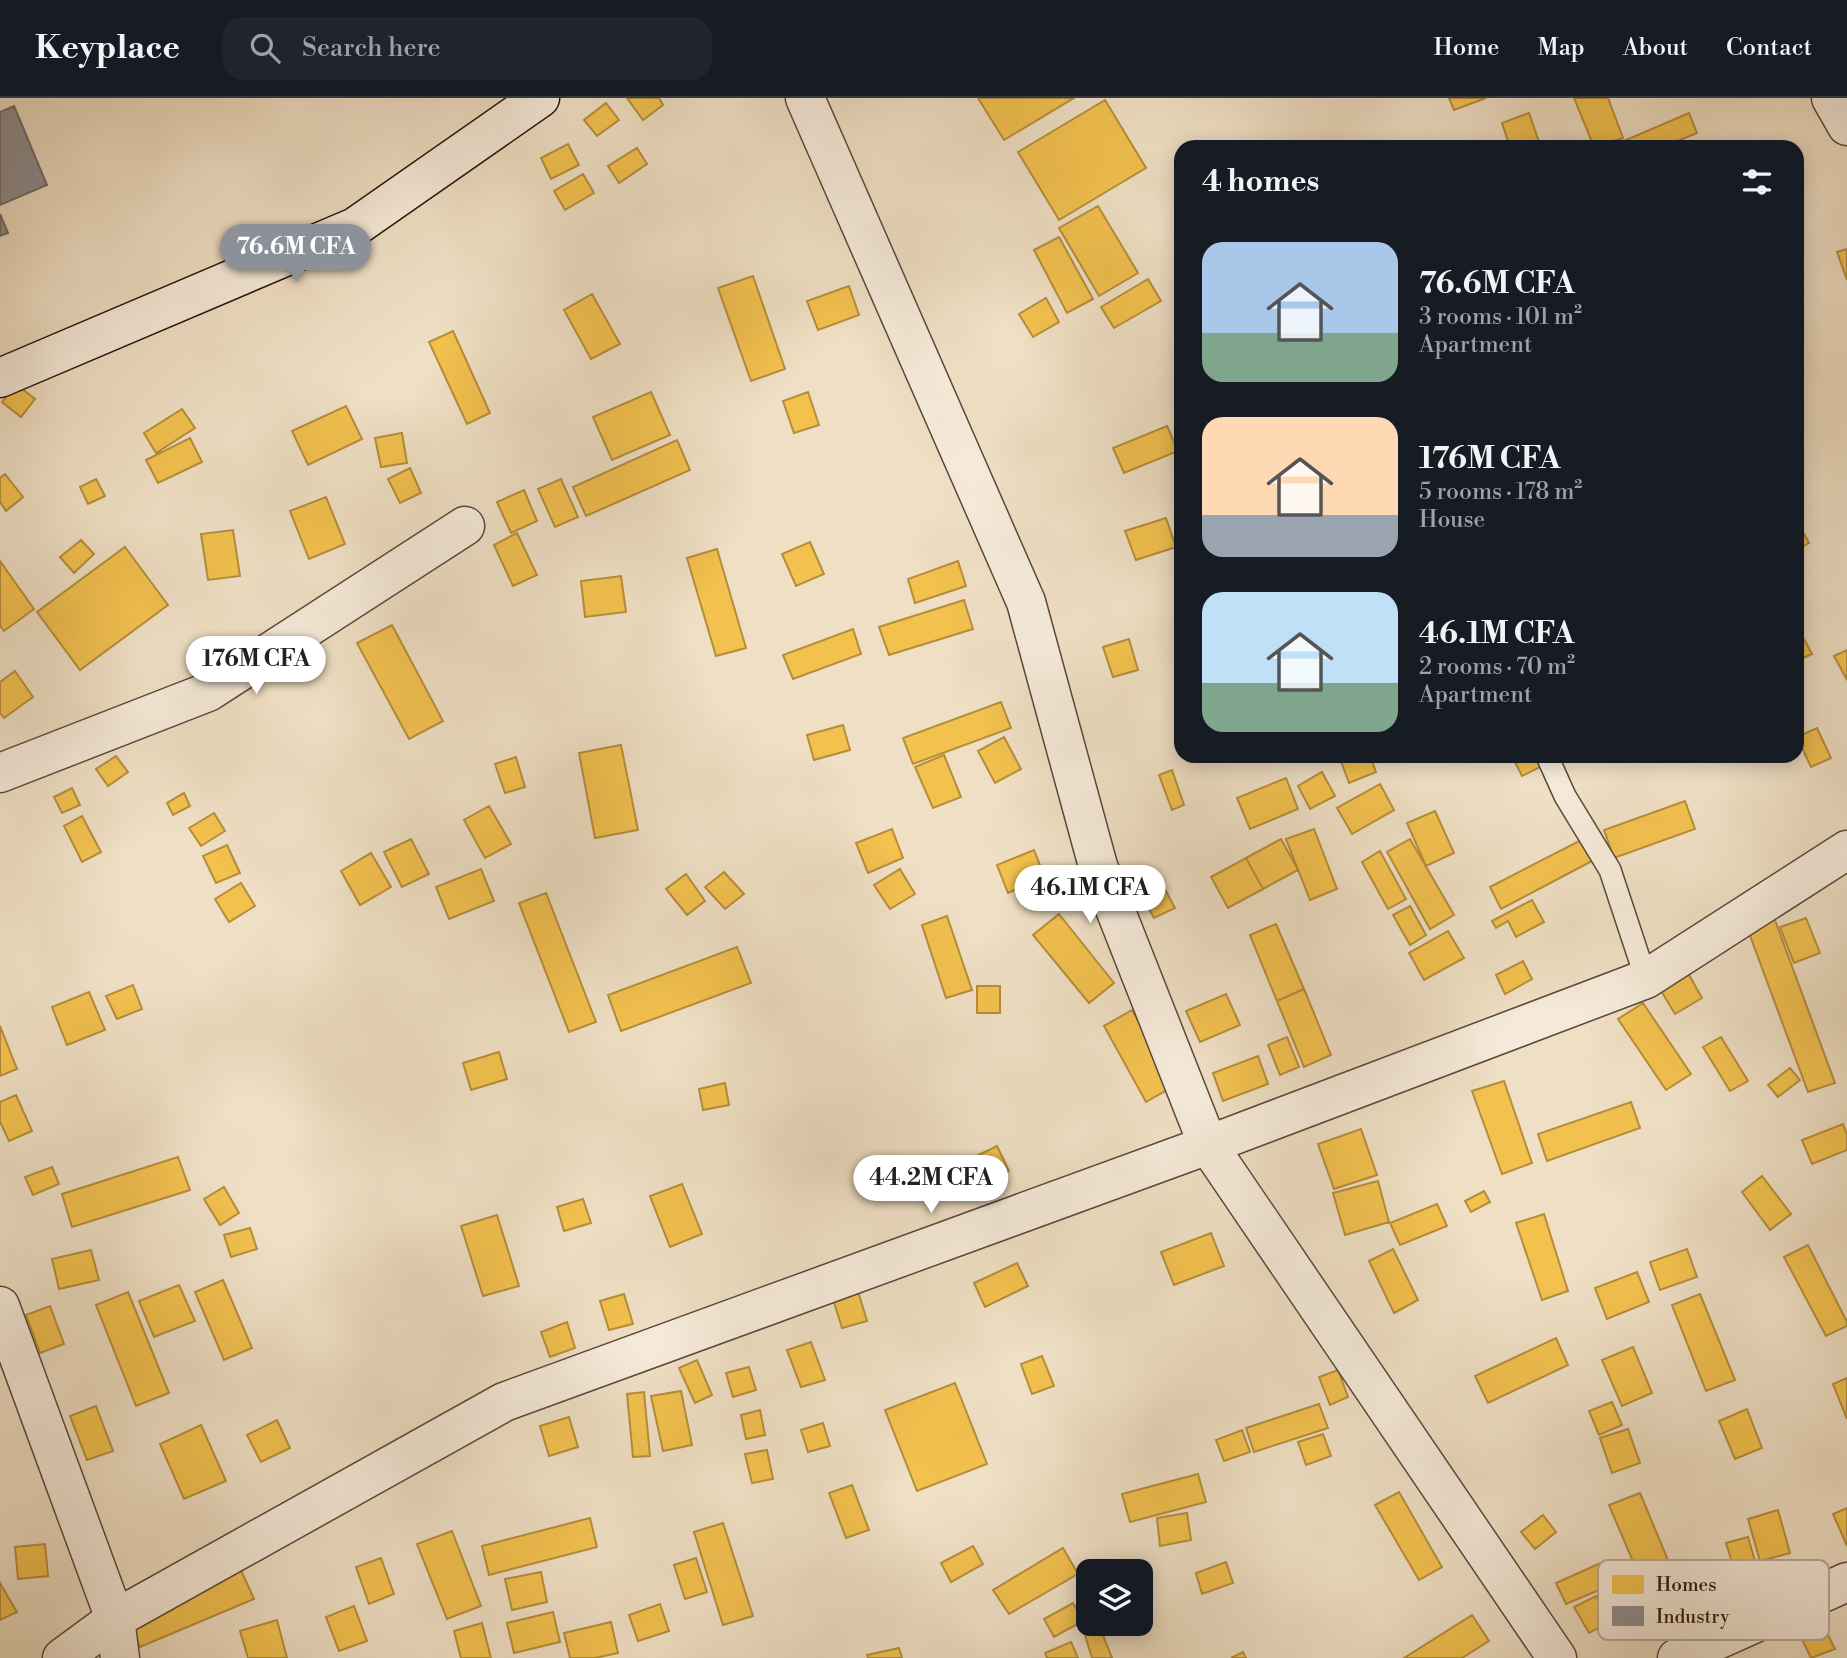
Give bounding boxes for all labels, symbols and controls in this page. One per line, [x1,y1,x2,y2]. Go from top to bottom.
search box [222,17,712,80]
text: Keyplace [35,28,180,69]
icon: search [246,29,284,67]
text: Search here [302,32,441,64]
text: Home [1434,33,1499,63]
text: Map [1537,33,1585,63]
text: About [1623,33,1688,63]
text: Contact [1726,33,1812,63]
text: 4 homes [1202,163,1319,201]
icon: filters [1738,163,1776,201]
pin: 76.6M CFA [216,225,376,284]
text: 76.6M CFA [236,233,356,261]
text: 76.6M CFA [1419,265,1575,303]
icon: home [1258,270,1342,354]
text: 3 rooms · 101 m² [1419,303,1582,331]
text: Apartment [1419,331,1532,359]
text: 176M CFA [1419,440,1560,478]
icon: home [1258,445,1342,529]
text: 5 rooms · 178 m² [1419,478,1582,506]
text: House [1419,506,1485,534]
text: 46.1M CFA [1419,615,1574,653]
icon: home [1258,620,1342,704]
pin: 176M CFA [184,636,328,696]
text: 176M CFA [202,645,310,673]
text: 2 rooms · 70 m² [1419,653,1575,681]
text: Apartment [1419,681,1532,709]
pin: 46.1M CFA [1010,866,1170,925]
text: 46.1M CFA [1031,874,1149,902]
pin: 44.2M CFA [851,1156,1011,1215]
text: 44.2M CFA [869,1164,993,1192]
map controls [1076,1559,1153,1636]
button: layers [1076,1559,1153,1636]
legend [1598,1560,1829,1640]
text: Homes [1656,1573,1716,1597]
text: Industry [1656,1605,1730,1629]

